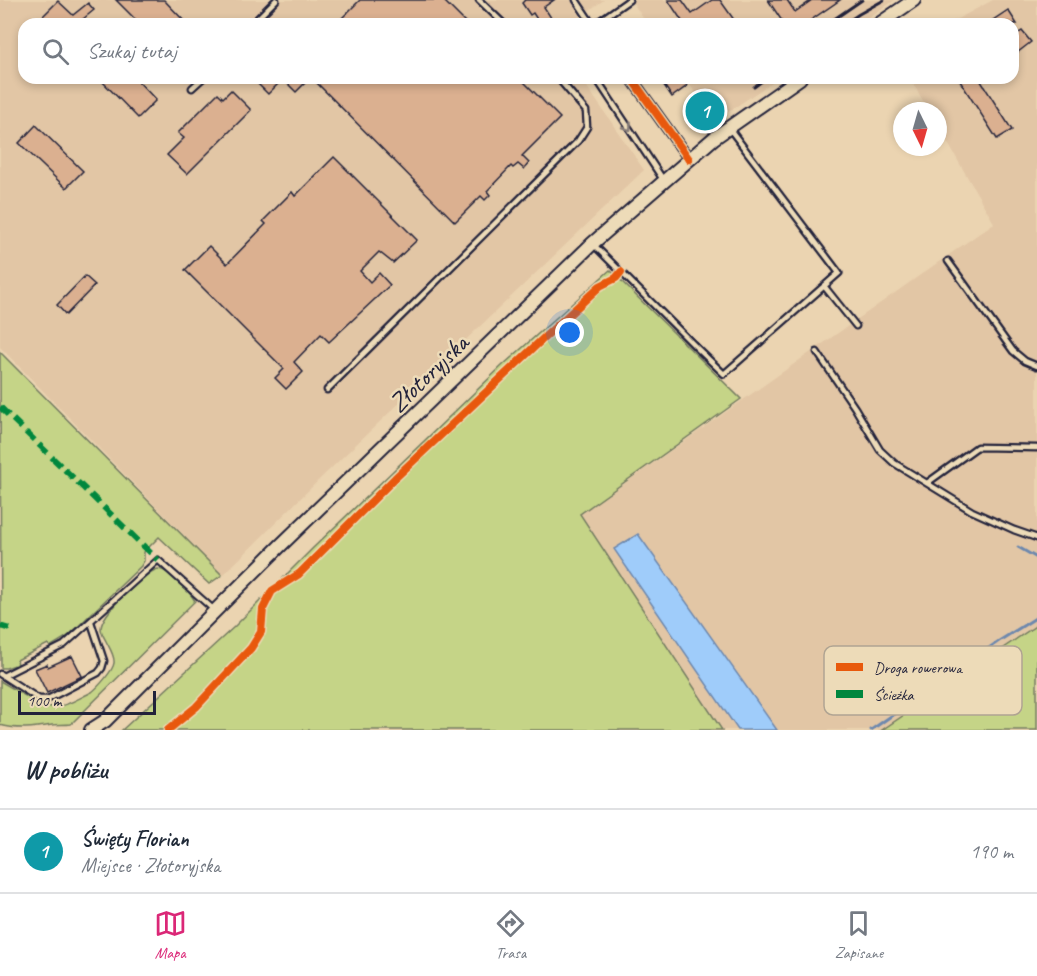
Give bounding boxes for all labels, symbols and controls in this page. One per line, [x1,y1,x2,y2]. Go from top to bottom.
search box [18,18,1019,84]
icon: search [39,35,72,68]
text: Szukaj tutaj [87,37,177,65]
pin: 1 [686,88,724,134]
north arrow [893,102,947,156]
one-way arrow [621,120,632,131]
your location [555,318,584,347]
street label: Złotoryjska [381,326,477,420]
legend [824,646,1022,715]
text: Droga rowerowa [874,658,963,678]
text: Ścieżka [874,685,915,705]
scale bar [18,688,156,716]
text: 100 m [27,691,61,711]
text: W pobliżu [24,753,107,786]
text: Święty Florian [81,825,189,853]
text: 1 [39,839,48,864]
text: 190 m [970,839,1013,864]
text: Miejsce · Złotoryjska [81,853,220,878]
tab: Mapa [154,907,187,963]
tab: Trasa [494,907,527,963]
tab: Zapisane [835,907,883,963]

